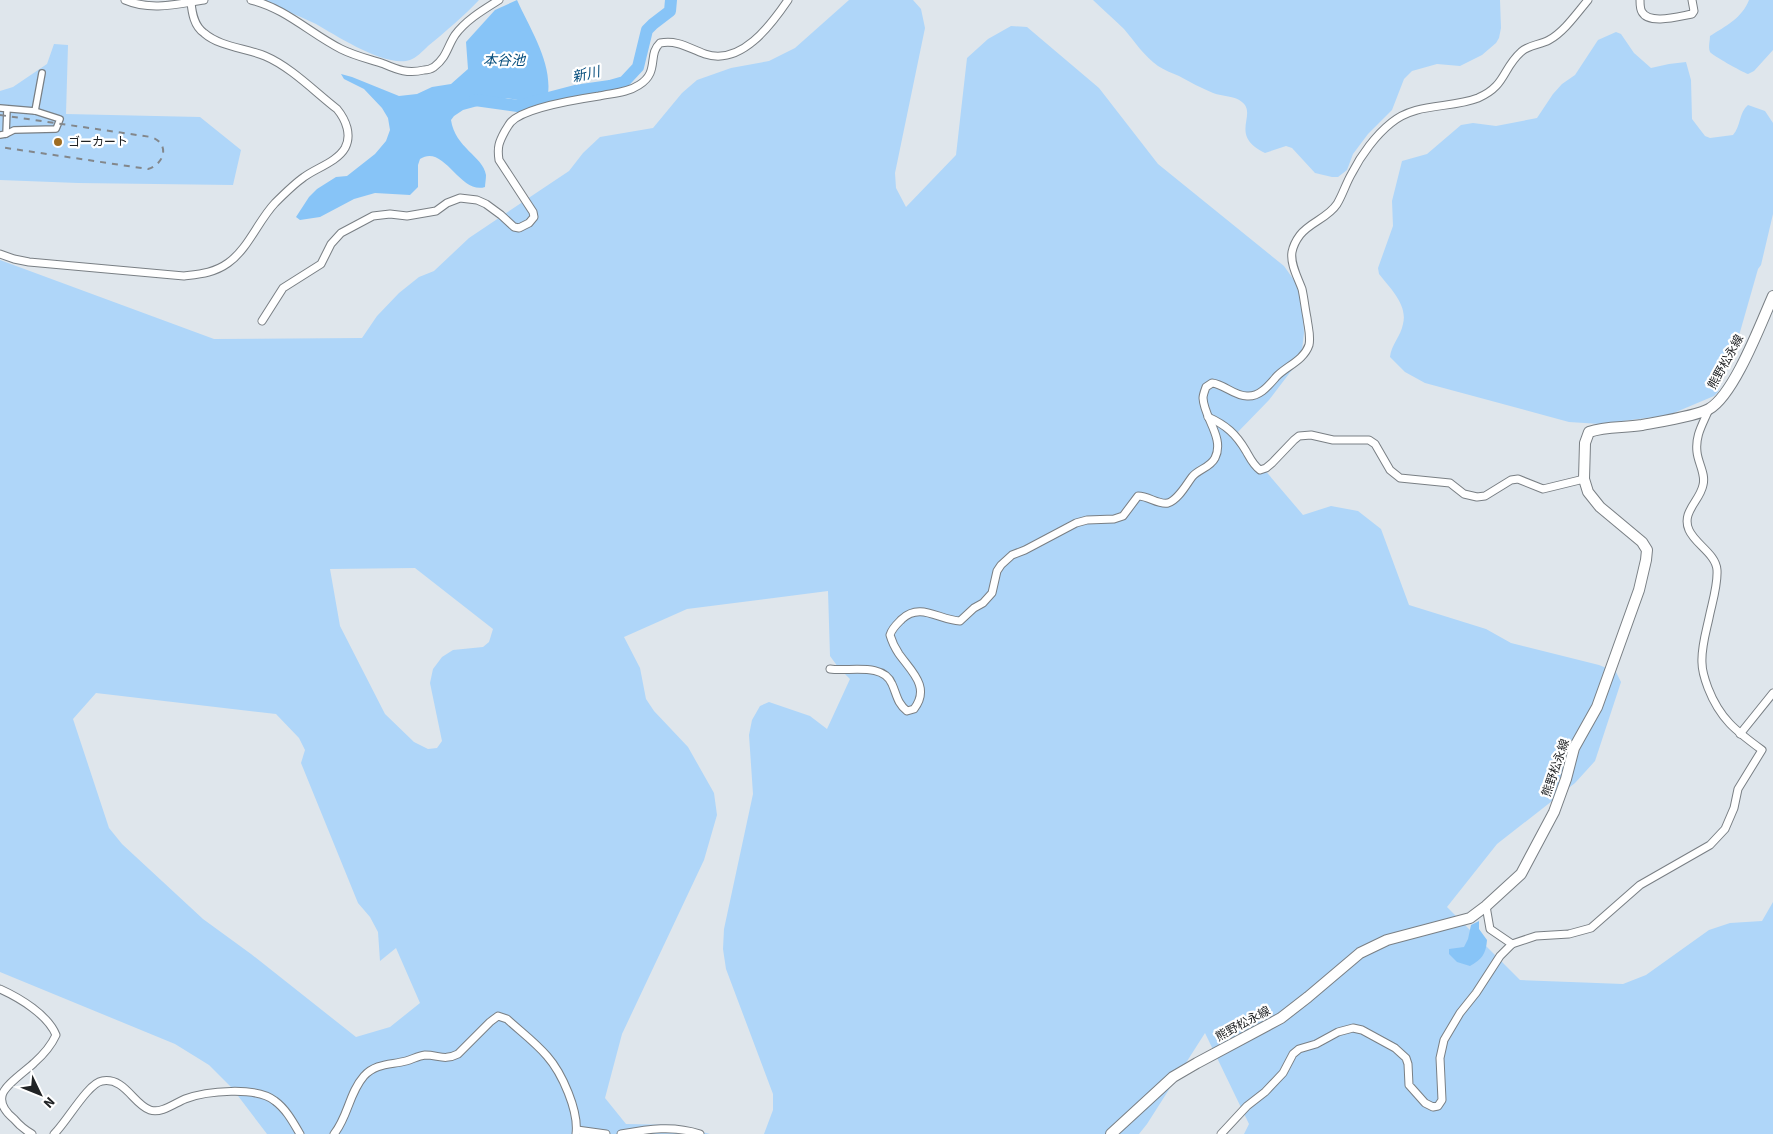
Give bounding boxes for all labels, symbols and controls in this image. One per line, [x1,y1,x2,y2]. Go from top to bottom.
water label: 本谷池 [483,51,527,71]
water label: 新川 [570,62,604,88]
place label: ゴーカート [68,134,128,151]
marker: ゴーカート [52,136,64,148]
street label: 熊野松永線 [1704,332,1748,392]
street label: 熊野松永線 [1538,737,1574,799]
street label: 熊野松永線 [1213,1002,1273,1046]
north arrow [15,1069,65,1119]
text: N [38,1092,59,1112]

